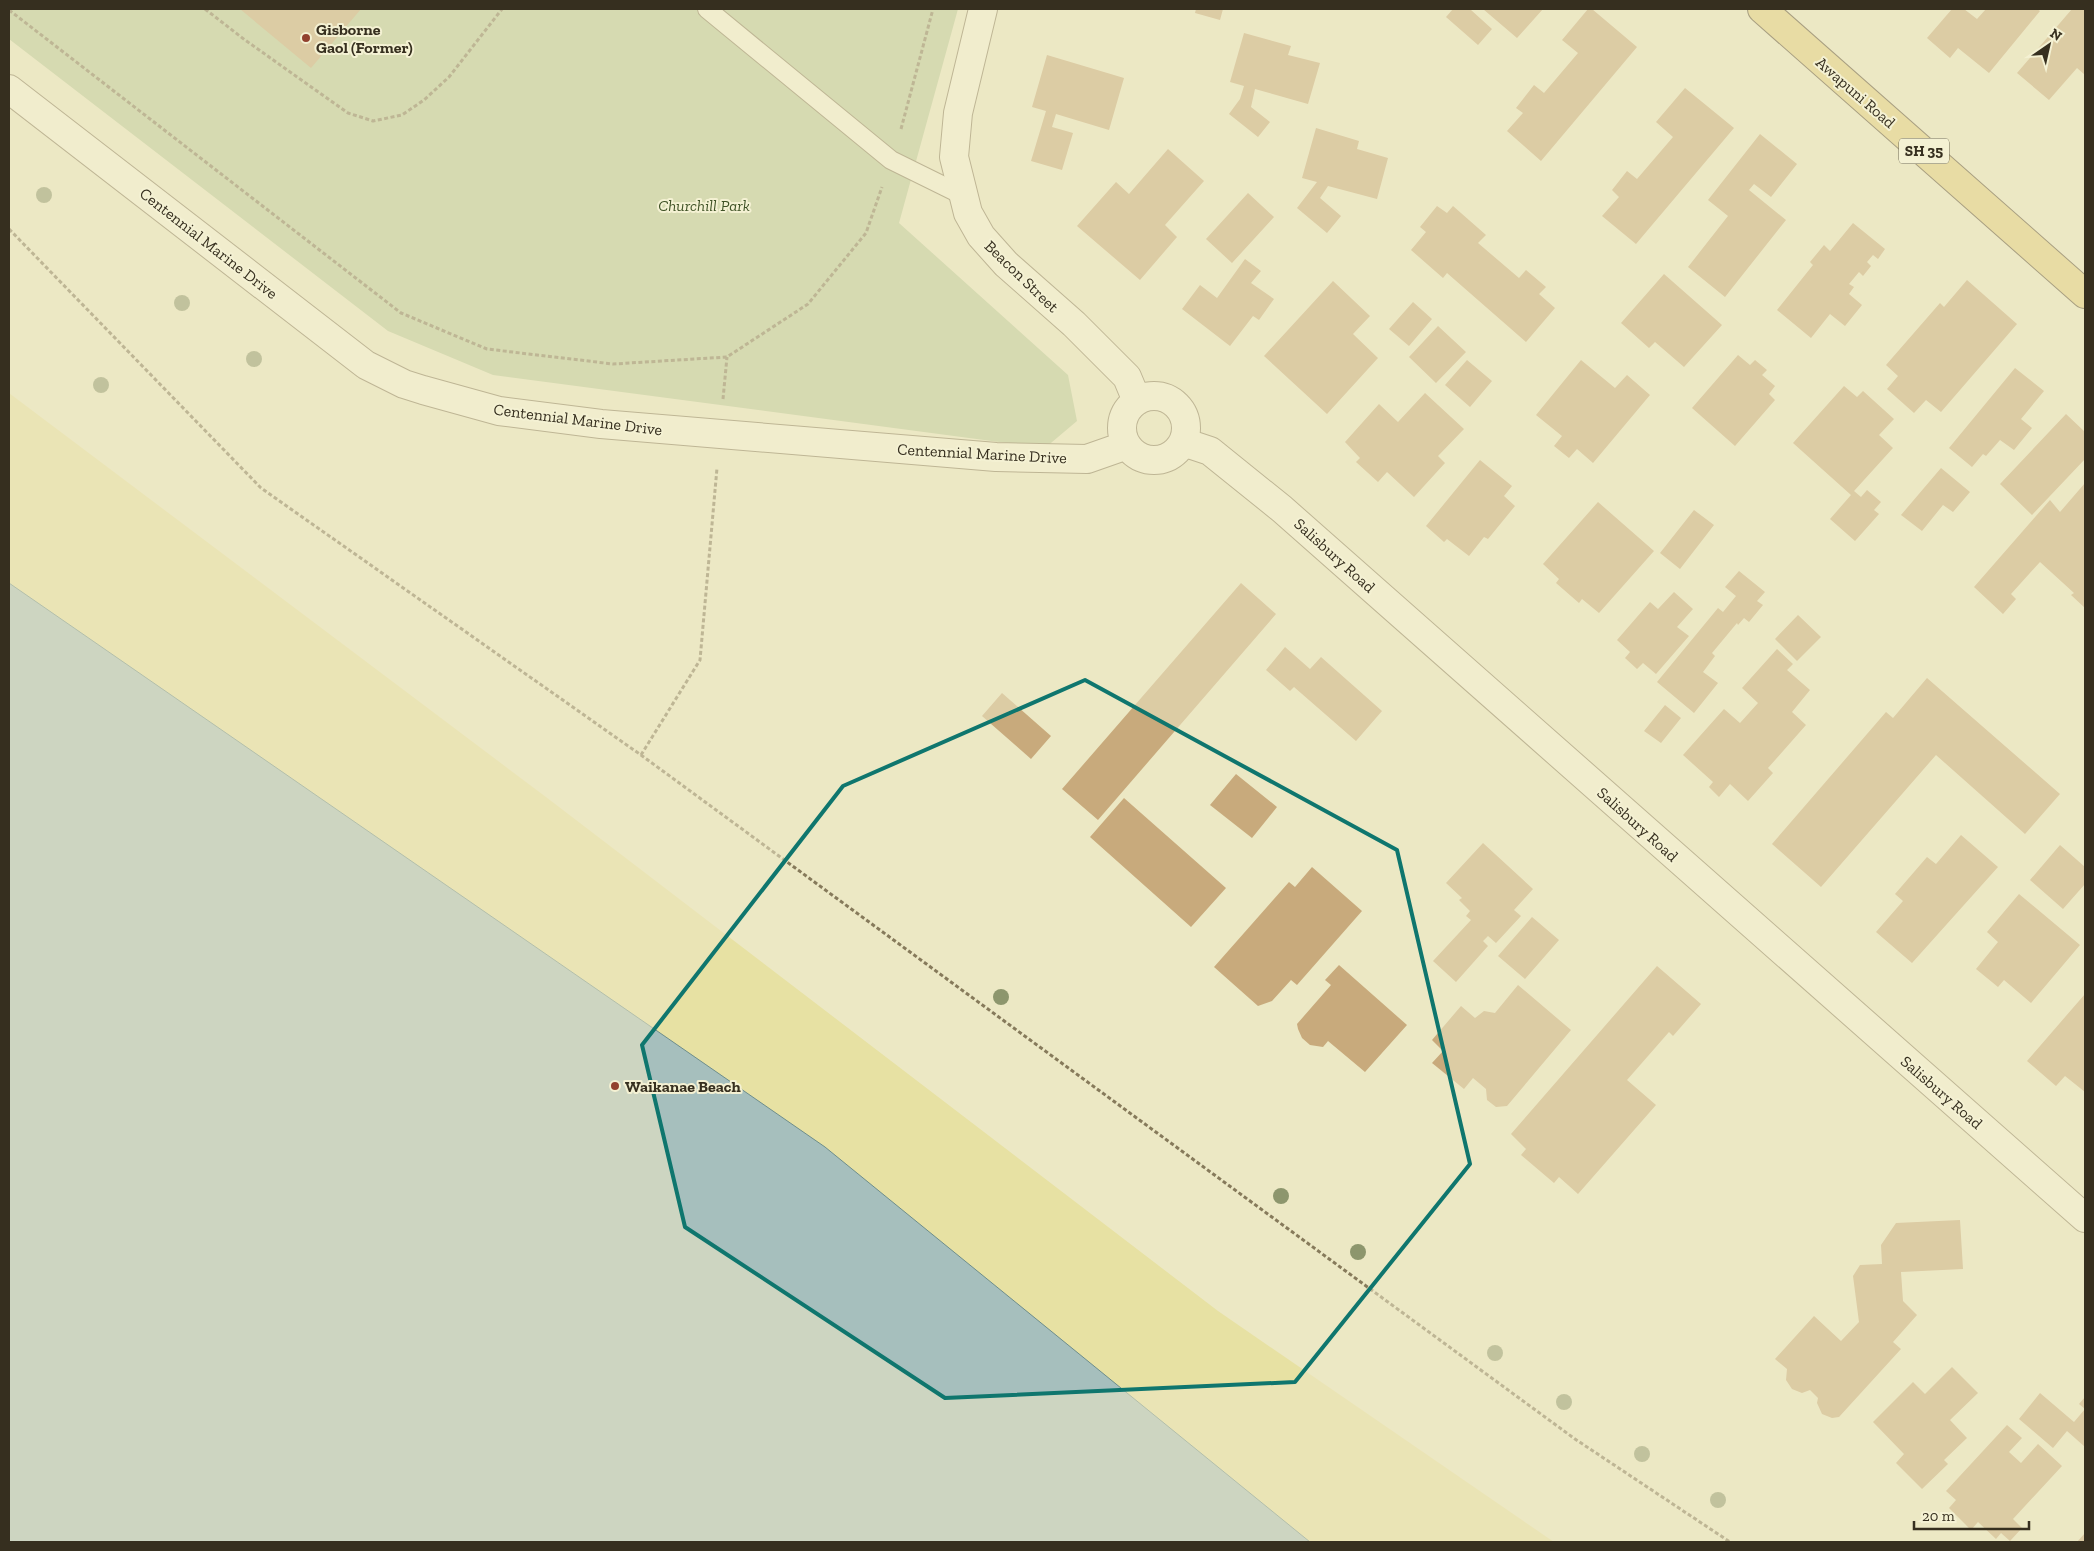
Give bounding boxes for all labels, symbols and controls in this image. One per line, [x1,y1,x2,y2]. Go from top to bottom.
place label: Gisborne Gaol (Former) [316,20,413,57]
north arrow [2024,20,2074,70]
text: N [2047,25,2065,45]
marker: Gisborne Gaol (Former) [300,32,312,44]
street label: Awapuni Road [1812,53,1899,132]
road number: SH 35 [1899,138,1949,164]
street label: Centennial Marine Drive [136,184,281,303]
park label: Churchill Park [658,196,750,215]
street label: Beacon Street [981,236,1063,316]
street label: Centennial Marine Drive [493,400,663,439]
street label: Centennial Marine Drive [897,440,1067,467]
street label: Salisbury Road [1290,514,1379,597]
street label: Salisbury Road [1593,783,1682,866]
street label: Salisbury Road [1897,1052,1987,1133]
place label: Waikanae Beach [625,1077,741,1096]
marker: Waikanae Beach [609,1080,621,1092]
scale bar [1914,1498,2029,1530]
text: 20 m [1922,1507,1955,1525]

